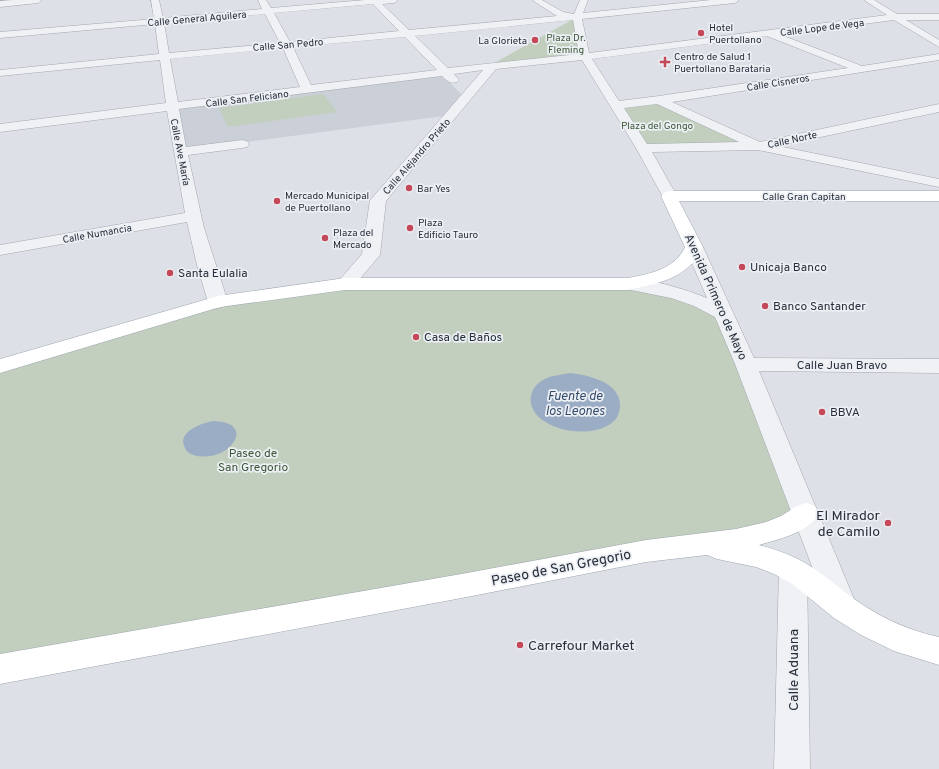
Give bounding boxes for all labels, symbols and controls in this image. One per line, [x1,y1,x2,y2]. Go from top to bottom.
street label: Calle General Aguilera [147,9,247,30]
street label: Calle Lope de Vega [780,17,865,40]
place label: Hotel Puertollano [709,22,762,47]
marker: Hotel Puertollano [696,28,706,38]
park label: Plaza Dr. Fleming [546,32,586,57]
place label: La Glorieta [478,35,527,48]
marker: La Glorieta [530,35,540,45]
street label: Calle San Pedro [252,36,324,55]
place label: Centro de Salud 1 Puertollano Barataria [674,51,770,76]
marker: Centro de Salud 1 Puertollano Barataria [659,56,671,68]
street label: Calle Cisneros [746,72,811,95]
street label: Calle San Feliciano [205,88,290,111]
street label: Calle Alejandro Prieto [380,116,454,198]
street label: Calle Ave María [167,118,192,187]
park label: Plaza del Gongo [621,120,693,133]
street label: Calle Norte [766,129,818,152]
marker: Bar Yes [404,183,414,193]
place label: Bar Yes [417,183,451,196]
place label: Mercado Municipal de Puertollano [285,190,369,215]
street label: Calle Gran Capitan [762,191,846,204]
marker: Mercado Municipal de Puertollano [272,196,282,206]
place label: Plaza Edificio Tauro [418,217,479,242]
street label: Calle Numancia [62,222,133,247]
marker: Plaza Edificio Tauro [405,223,415,233]
place label: Plaza del Mercado [333,227,373,252]
street label: Avenida Primero de Mayo [680,232,750,363]
marker: Plaza del Mercado [320,233,330,243]
place label: Unicaja Banco [750,260,827,276]
marker: Unicaja Banco [737,262,747,272]
place label: Santa Eulalia [178,266,248,282]
marker: Santa Eulalia [165,268,175,278]
place label: Banco Santander [773,299,866,315]
marker: Banco Santander [760,301,770,311]
place label: Casa de Baños [424,330,502,346]
marker: Casa de Baños [411,332,421,342]
street label: Calle Juan Bravo [797,358,888,374]
water label: Fuente de los Leones [545,389,605,420]
place label: BBVA [830,405,860,421]
marker: BBVA [817,407,827,417]
park label: Paseo de San Gregorio [218,446,288,476]
place label: El Mirador de Camilo [816,508,881,541]
marker: El Mirador de Camilo [883,518,893,528]
street label: Paseo de San Gregorio [490,547,633,590]
street label: Calle Aduana [786,629,803,711]
place label: Carrefour Market [528,638,635,655]
marker: Carrefour Market [515,640,525,650]

